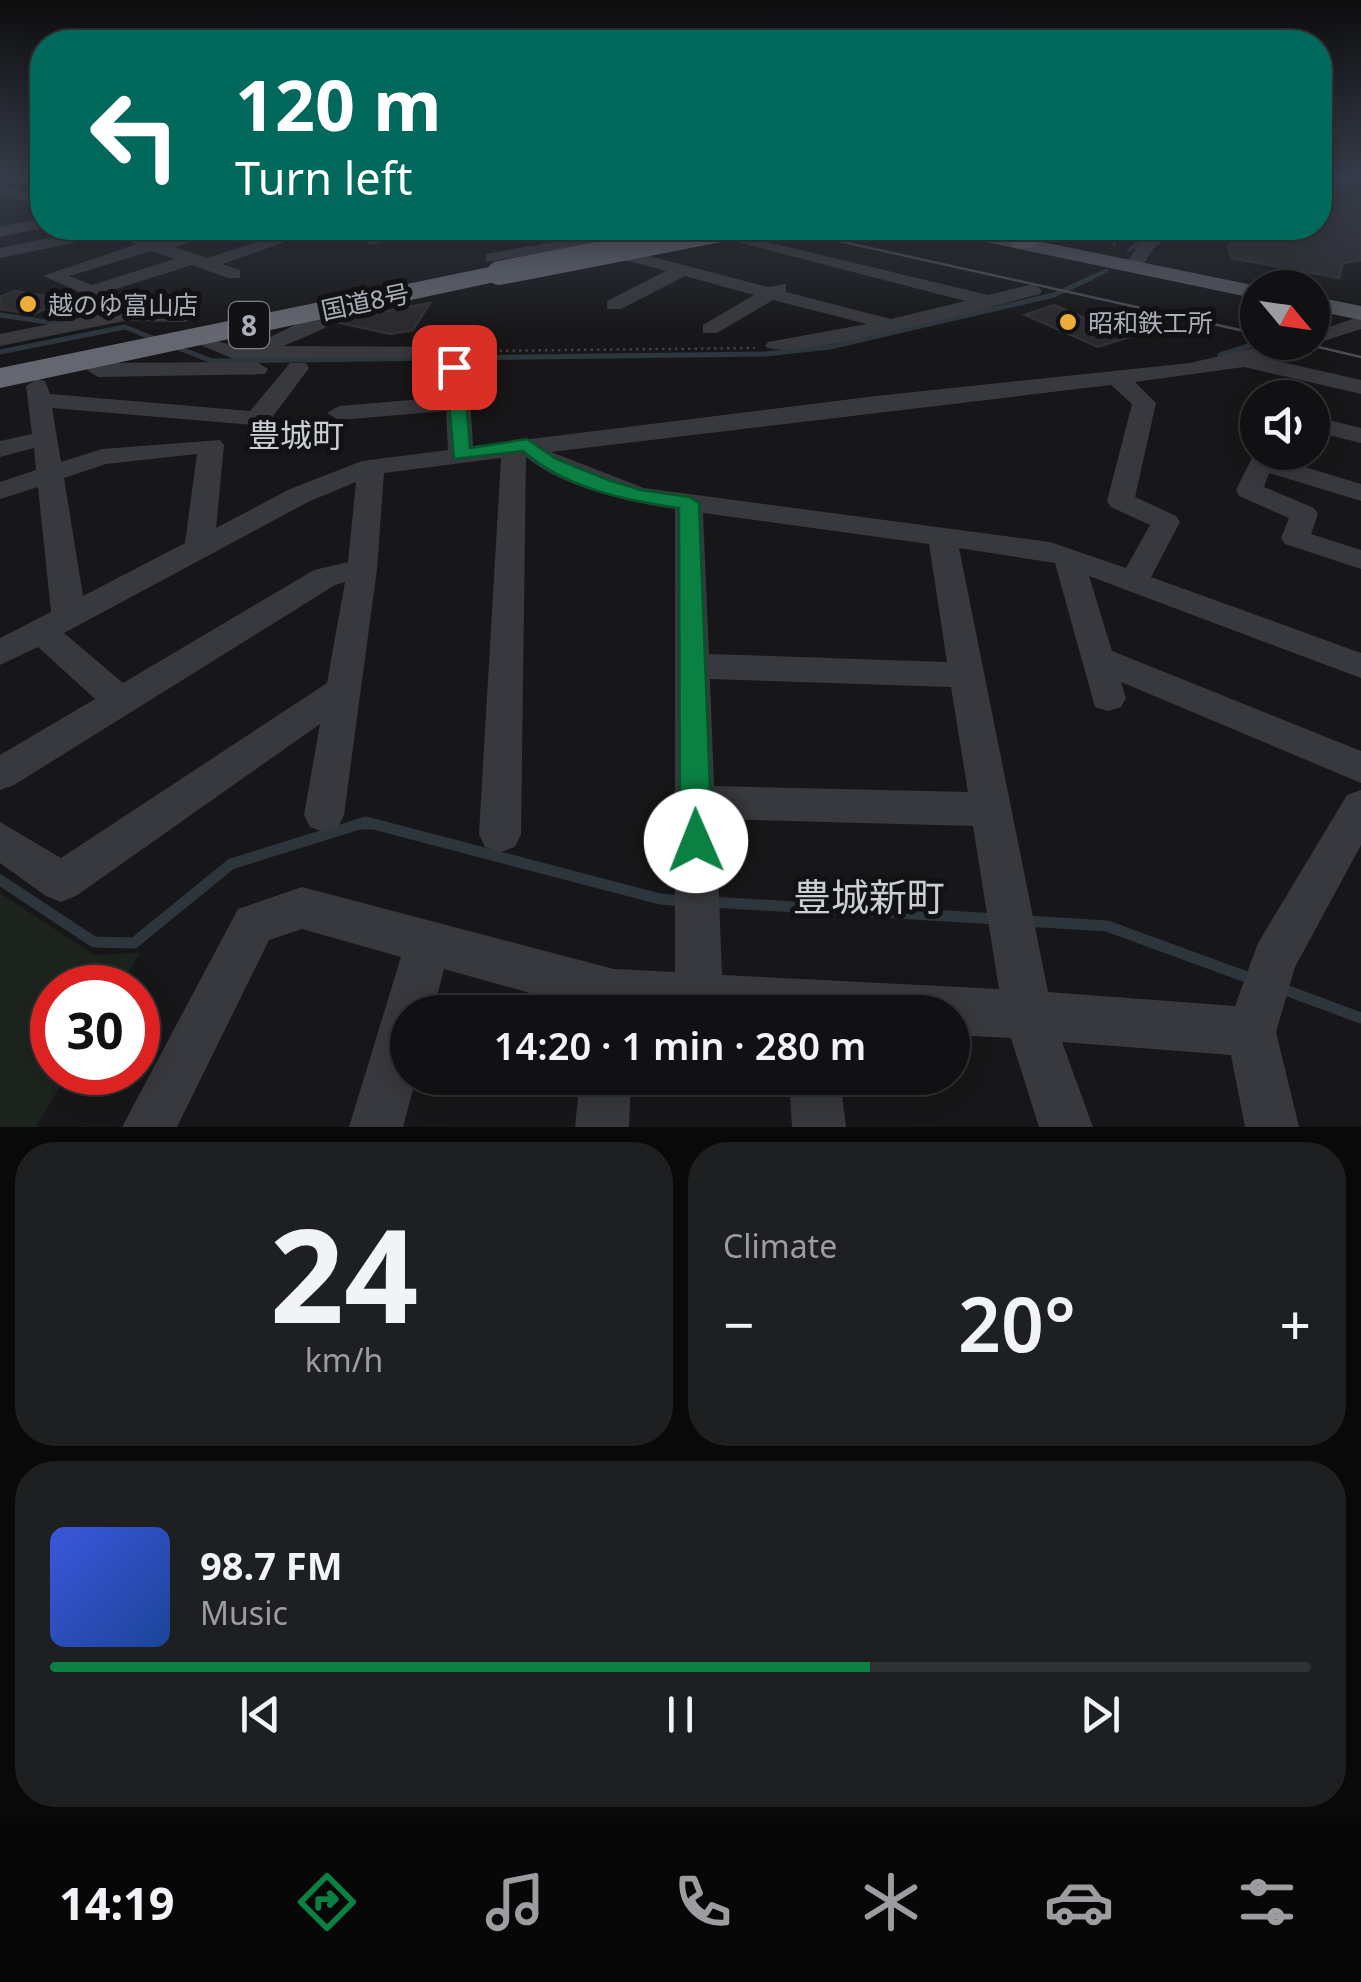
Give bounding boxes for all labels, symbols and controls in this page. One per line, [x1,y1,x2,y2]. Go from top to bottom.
text: 120 m [235,56,442,152]
icon: left [70,70,200,200]
text: Turn left [235,147,412,208]
north arrow [1240,270,1330,360]
map controls [1240,270,1330,470]
street label: 国道8号 [318,275,412,327]
place label: 越のゆ富山店 [48,287,198,321]
marker: 越のゆ富山店 [17,293,39,315]
road number: 8 [229,302,269,348]
place label: 昭和鉄工所 [1088,305,1213,339]
marker: 昭和鉄工所 [1057,311,1079,333]
pin [412,325,497,410]
icon: arrive [427,340,482,395]
button: sound [1240,380,1330,470]
district label: 豊城町 [248,413,344,456]
position arrow [644,789,748,893]
district label: 豊城新町 [793,870,945,922]
speed limit sign: 30 [30,965,160,1095]
text: 14:20 · 1 min · 280 m [494,1019,866,1071]
text: 24 [270,1184,418,1361]
text: Climate [723,1224,837,1267]
text: 20° [958,1272,1076,1374]
text: − [723,1286,754,1361]
text: + [1280,1286,1311,1361]
text: km/h [305,1338,383,1381]
text: 98.7 FM [200,1539,342,1591]
text: Music [200,1591,288,1634]
icon: previous [233,1687,288,1742]
icon: pause [653,1687,708,1742]
icon: next [1073,1687,1128,1742]
icon: directions [292,1867,362,1937]
icon: music [480,1867,550,1937]
icon: phone [668,1867,738,1937]
icon: climate [856,1867,926,1937]
icon: car [1044,1867,1114,1937]
icon: filters [1232,1867,1302,1937]
text: 14:19 [59,1872,175,1933]

